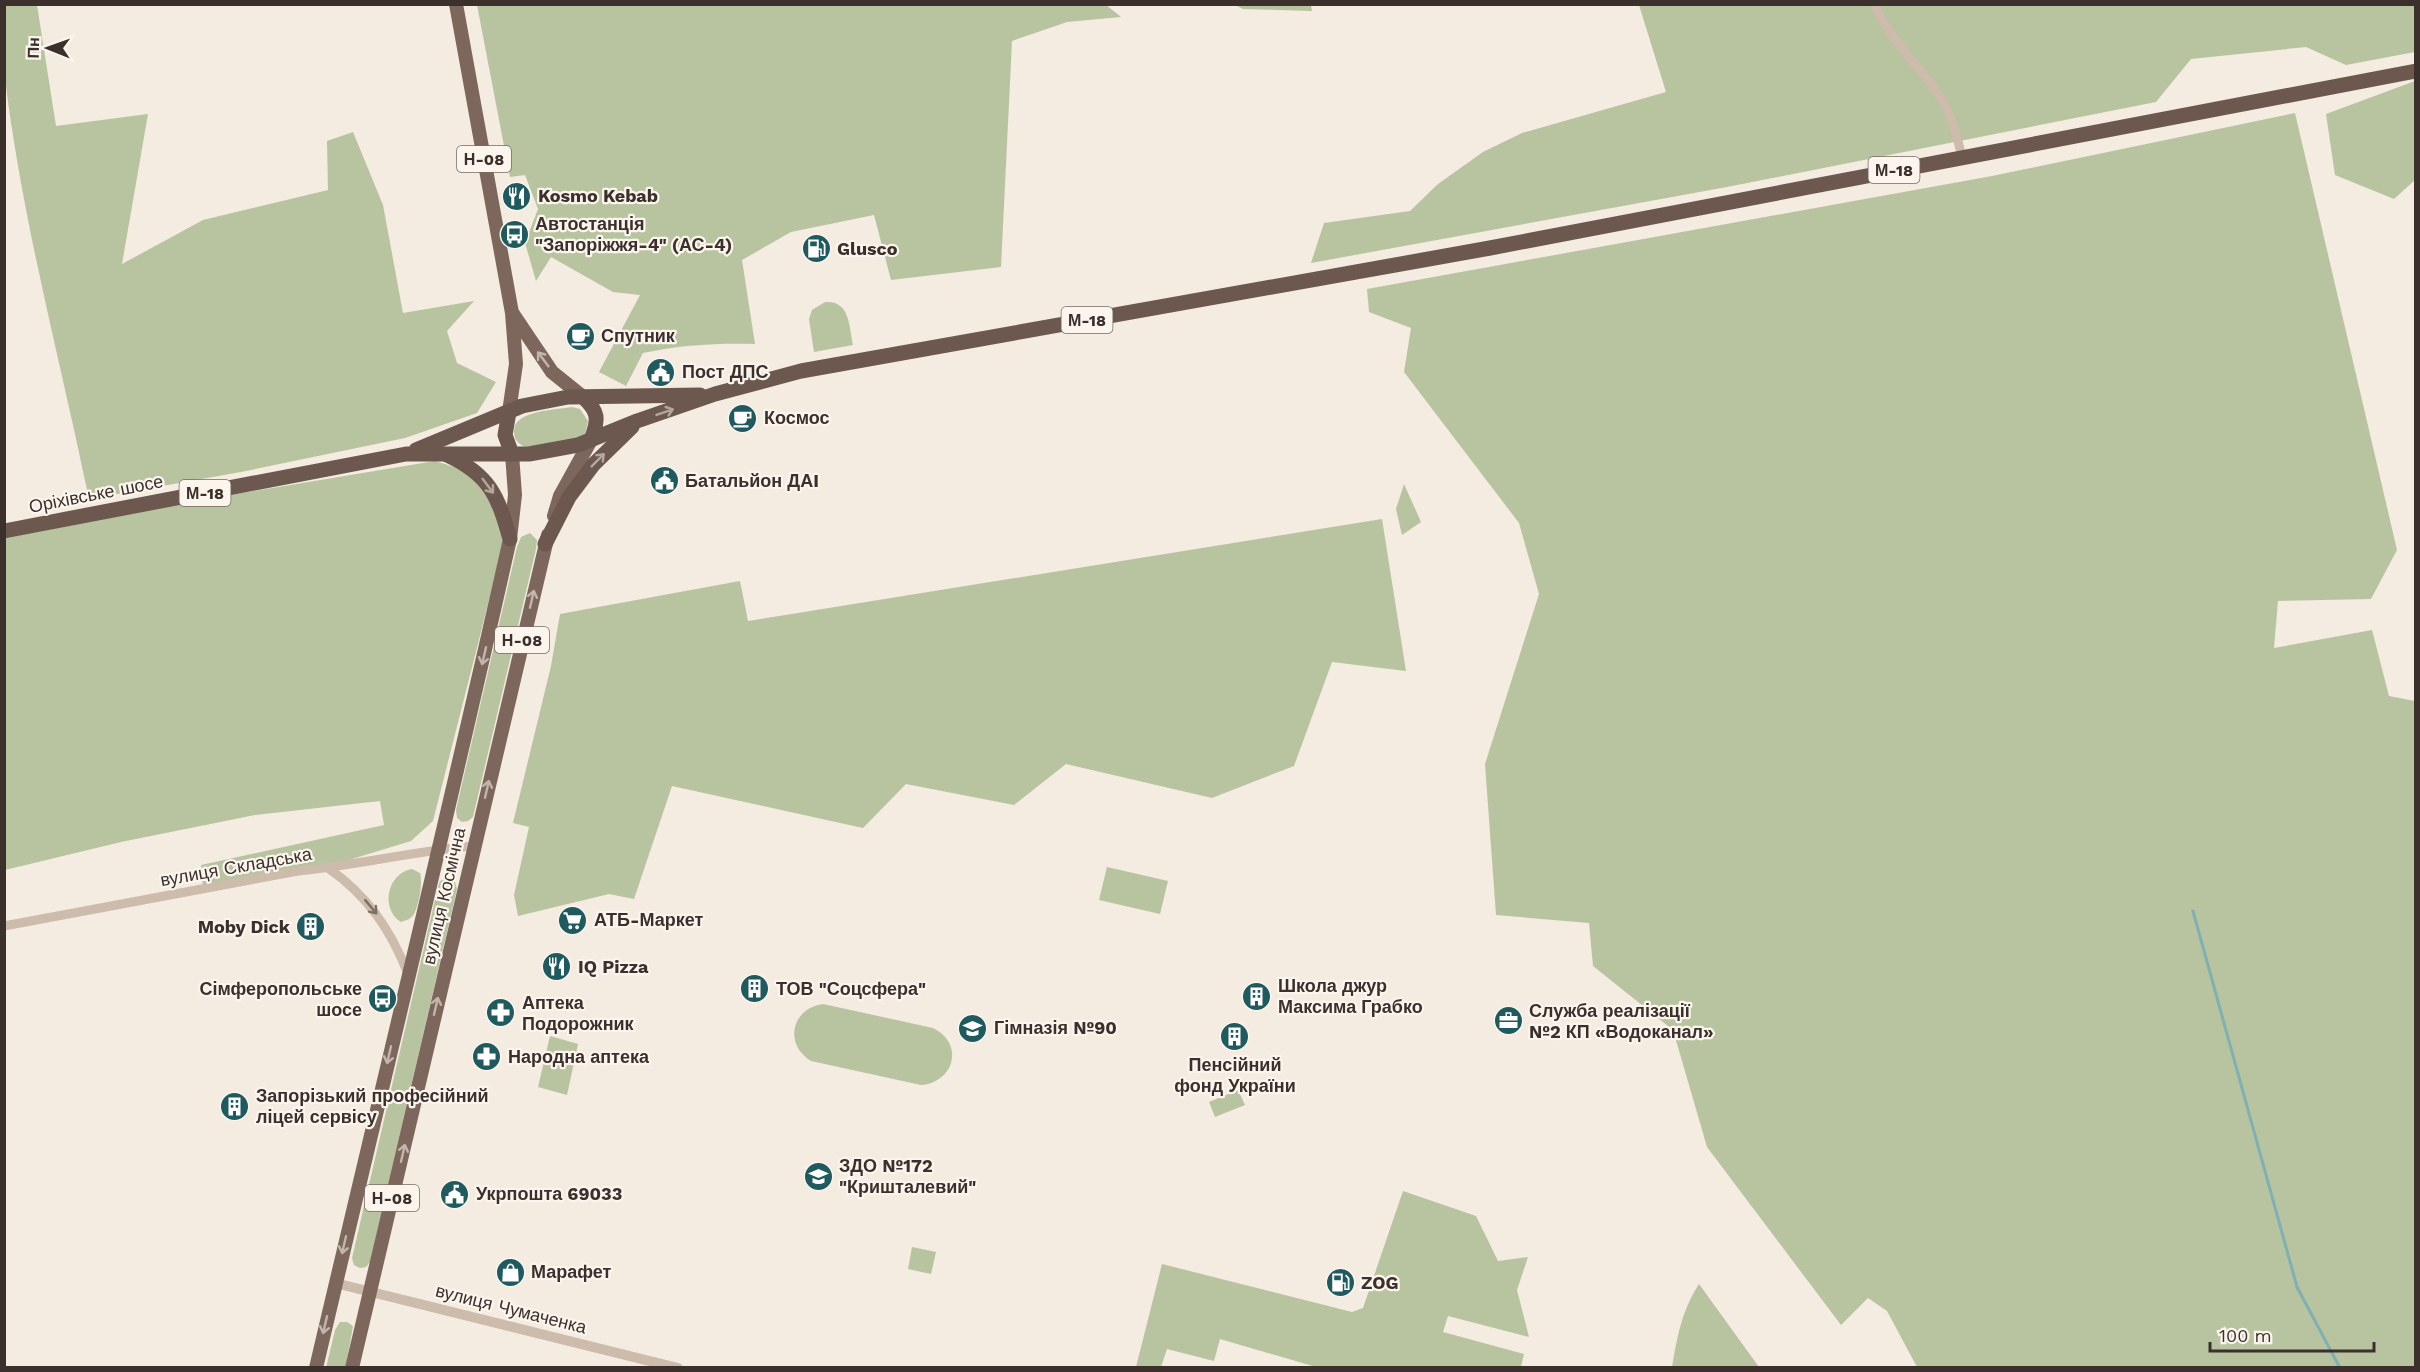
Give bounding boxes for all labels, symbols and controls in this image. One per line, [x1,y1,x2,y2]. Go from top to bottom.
north arrow [18,18,78,78]
text: Пн [24,37,43,58]
road number: Н-08 [457,146,511,172]
road number: М-18 [1868,157,1920,183]
restaurant icon: Kosmo Kebab [501,180,533,212]
place label: Kosmo Kebab [538,185,658,206]
place label: Автостанція "Запоріжжя-4" (АС-4) [535,213,732,255]
bus stop icon: Автостанція "Запоріжжя-4" (АС-4) [498,218,530,250]
fuel station icon: Glusco [800,233,832,265]
place label: Glusco [837,238,898,259]
road number: М-18 [1062,307,1112,333]
cafe icon: Спутник [564,320,596,352]
place label: Спутник [601,325,676,346]
one-way arrow [536,352,549,368]
public building icon: Пост ДПС [645,356,677,388]
place label: Пост ДПС [682,361,768,382]
cafe icon: Космос [727,402,759,434]
one-way arrow [655,405,674,416]
place label: Космос [764,407,830,428]
one-way arrow [591,452,606,467]
public building icon: Батальйон ДАI [648,465,680,497]
street label: Оріхівське шосе [27,470,165,517]
place label: Батальйон ДАI [685,470,819,491]
one-way arrow [481,478,494,494]
road number: М-18 [180,480,230,506]
one-way arrow [526,590,538,609]
road number: Н-08 [495,627,549,653]
one-way arrow [477,647,489,666]
one-way arrow [482,780,494,799]
street label: вулиця Космічна [418,824,470,966]
street label: вулиця Складська [159,843,314,890]
one-way arrow [364,899,377,915]
supermarket icon: АТБ-Маркет [557,904,589,936]
place label: АТБ-Маркет [594,909,704,930]
building icon: Moby Dick [295,911,327,943]
place label: Moby Dick [198,916,291,937]
restaurant icon: IQ Pizza [541,951,573,983]
place label: IQ Pizza [578,956,649,977]
building icon: ТОВ "Соцсфера" [739,973,771,1005]
place label: Школа джур Максима Грабко [1278,975,1423,1017]
place label: Сімферопольське шосе [199,978,362,1020]
place label: ТОВ "Соцсфера" [776,978,926,999]
building icon: Школа джур Максима Грабко [1241,980,1273,1012]
bus stop icon: Сімферопольське шосе [367,983,399,1015]
place label: Аптека Подорожник [522,992,635,1034]
one-way arrow [431,997,443,1016]
pharmacy icon: Аптека Подорожник [485,997,517,1029]
place label: Служба реалізації №2 КП «Водоканал» [1529,1000,1713,1042]
office icon: Служба реалізації №2 КП «Водоканал» [1492,1005,1524,1037]
school or university icon: Гімназія №90 [957,1012,989,1044]
place label: Гімназія №90 [994,1017,1117,1038]
building icon: Пенсійний фонд України [1219,1020,1251,1052]
pharmacy icon: Народна аптека [471,1041,503,1073]
one-way arrow [382,1046,394,1065]
place label: Народна аптека [508,1046,650,1067]
place label: Пенсійний фонд України [1174,1054,1296,1096]
place label: Запорізький професійний ліцей сервісу [256,1085,489,1127]
building icon: Запорізький професійний ліцей сервісу [219,1090,251,1122]
one-way arrow [397,1144,409,1163]
place label: ЗДО №172 "Кришталевий" [839,1155,976,1197]
school or university icon: ЗДО №172 "Кришталевий" [802,1160,834,1192]
public building icon: Укрпошта 69033 [439,1178,471,1210]
place label: Укрпошта 69033 [476,1183,622,1204]
road number: Н-08 [365,1185,419,1211]
one-way arrow [338,1236,350,1255]
shop icon: Марафет [494,1256,526,1288]
place label: Марафет [531,1261,612,1282]
fuel station icon: ZOG [1324,1267,1356,1299]
place label: ZOG [1361,1272,1399,1293]
street label: вулиця Чумаченка [433,1280,590,1338]
scale bar [2210,1315,2374,1353]
one-way arrow [319,1316,331,1335]
text: 100 m [2219,1325,2272,1346]

